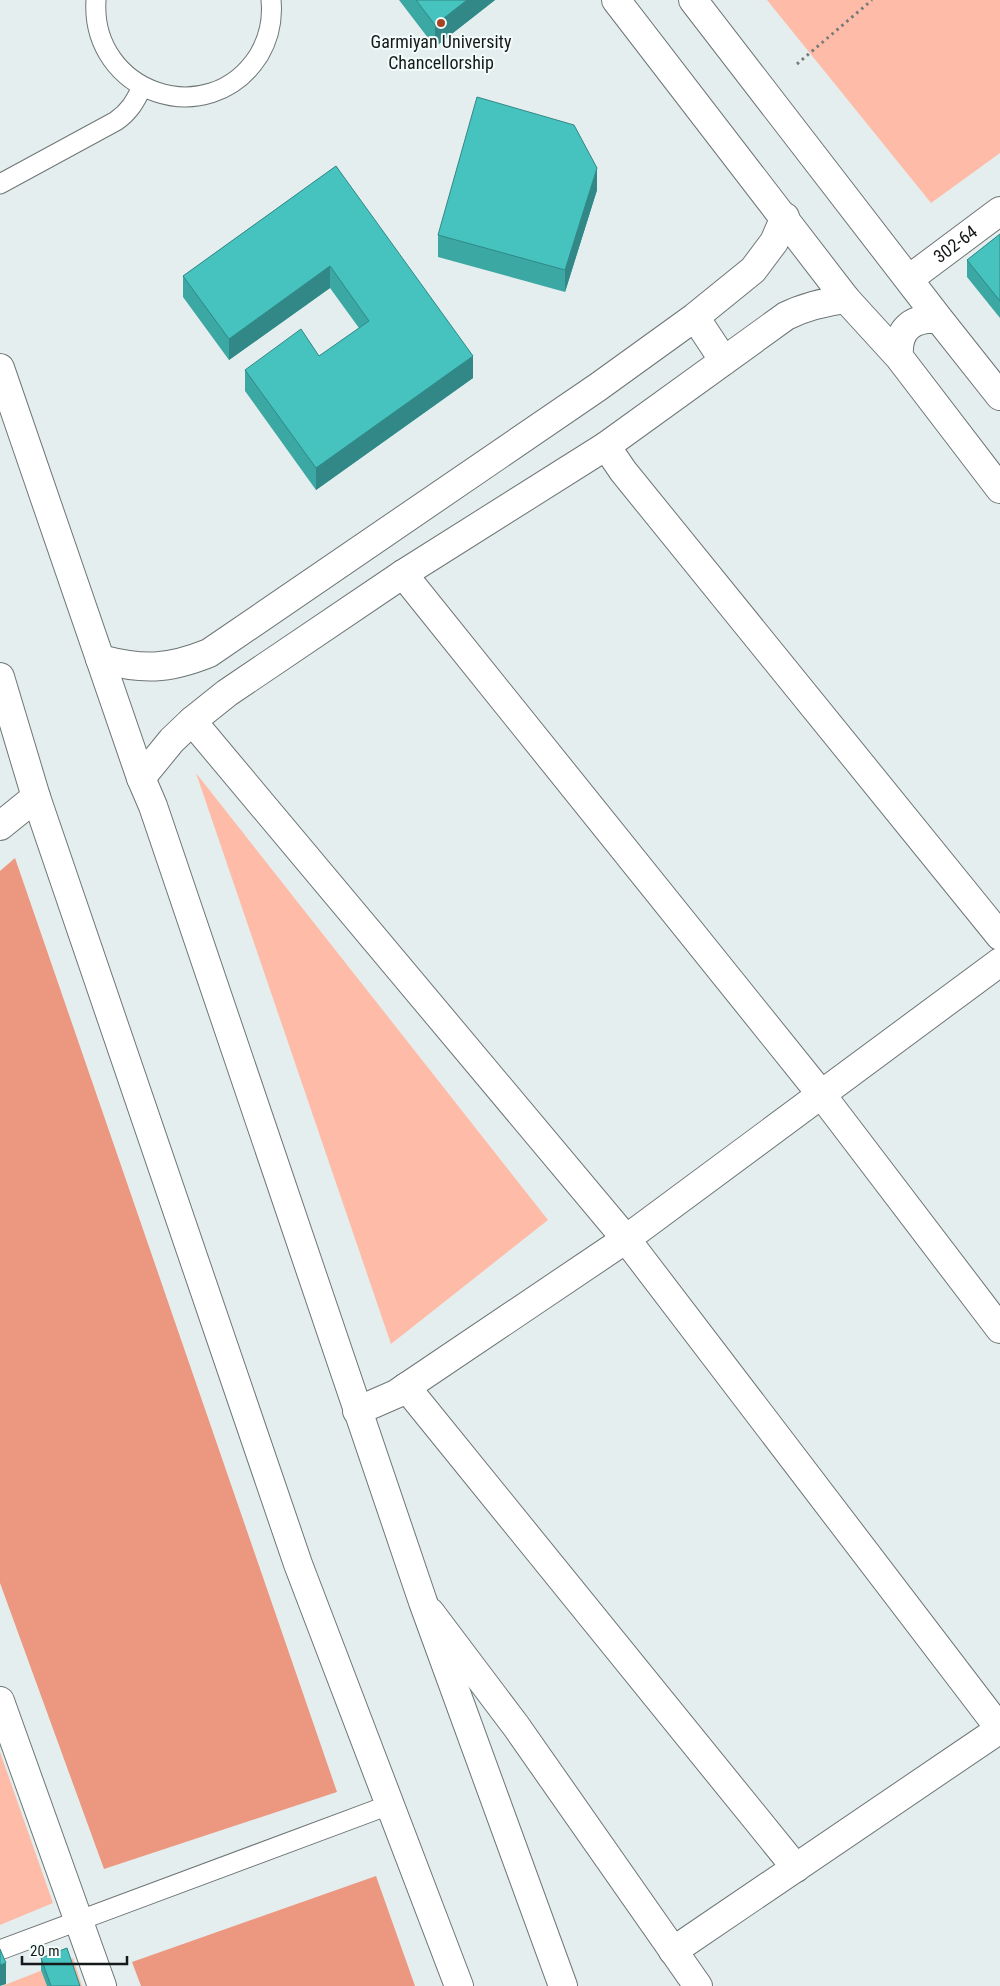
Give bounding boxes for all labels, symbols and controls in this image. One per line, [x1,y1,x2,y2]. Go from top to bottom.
marker: Garmiyan University Chancellorship [435,17,447,29]
place label: Garmiyan University Chancellorship [371,31,512,73]
street label: 302-64 [929,221,981,267]
scale bar [22,1934,128,1966]
text: 20 m [30,1942,60,1960]

